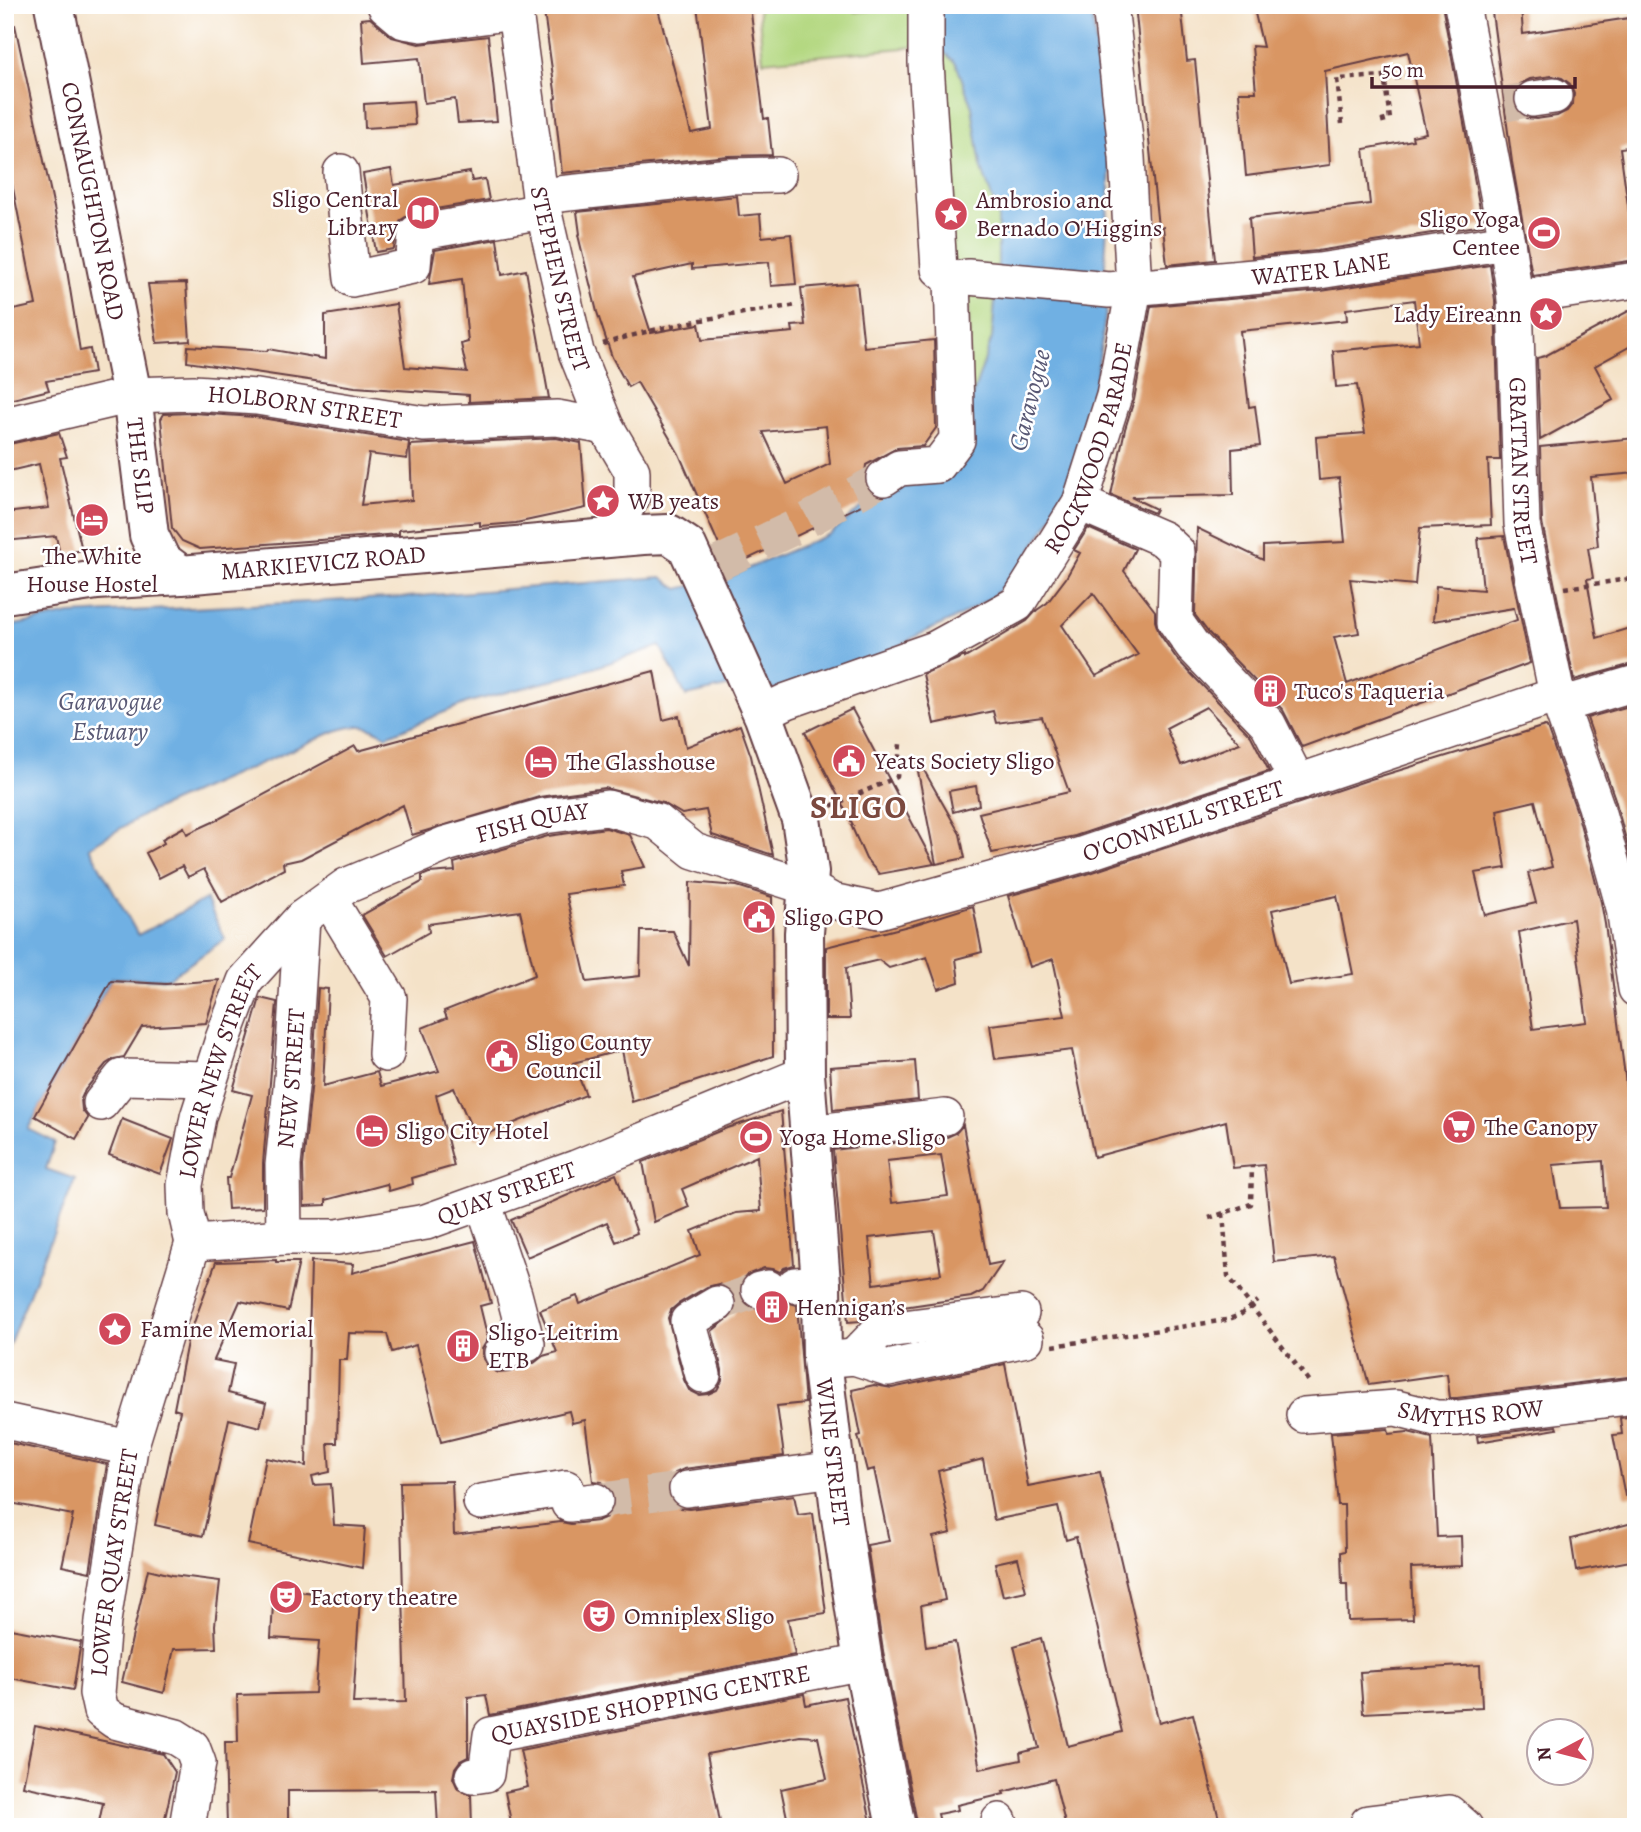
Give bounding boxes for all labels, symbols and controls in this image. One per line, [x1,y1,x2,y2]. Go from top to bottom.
scale bar [1372,46,1574,90]
text: 50 m [1382,56,1424,84]
street label: CONNAUGHTON ROAD [54,79,133,323]
place label: Sligo Central Library [272,183,398,243]
street label: STEPHEN STREET [523,184,598,376]
place label: Ambrosio and Bernado O'Higgins [975,184,1162,244]
library icon: Sligo Central Library [404,194,442,232]
place icon: Ambrosio and Bernado O'Higgins [932,195,970,233]
place label: Sligo Yoga Centee [1419,203,1521,263]
sports icon: Sligo Yoga Centee [1525,214,1563,252]
street label: WATER LANE [1249,244,1393,293]
place icon: Lady Eireann [1527,295,1565,333]
place label: Lady Eireann [1393,298,1522,330]
street label: ROCKWOOD PARADE [1036,339,1140,560]
water label: Garavogue [1000,346,1059,455]
street label: GRATTAN STREET [1501,377,1546,567]
street label: HOLBORN STREET [206,378,404,436]
street label: THE SLIP [119,416,162,516]
place icon: WB yeats [584,482,622,520]
place label: WB yeats [627,485,719,517]
hotel icon: The White House Hostel [73,501,111,539]
street label: MARKIEVICZ ROAD [220,538,427,587]
place label: The White House Hostel [26,540,158,600]
building icon: Tuco's Taqueria [1251,672,1289,710]
place label: Tuco's Taqueria [1294,675,1445,707]
water label: Garavogue Estuary [58,684,162,749]
public building icon: Yeats Society Sligo [830,742,868,780]
hotel icon: The Glasshouse [522,743,560,781]
place label: Yeats Society Sligo [873,745,1055,777]
place label: The Glasshouse [566,746,716,778]
street label: O'CONNELL STREET [1078,772,1288,869]
district label: SLIGO [810,785,908,829]
street label: FISH QUAY [472,794,592,851]
public building icon: Sligo GPO [740,898,778,936]
place label: Sligo GPO [784,901,884,933]
street label: LOWER NEW STREET [171,957,269,1181]
street label: NEW STREET [269,1007,312,1150]
place label: Sligo County Council [526,1026,651,1086]
public building icon: Sligo County Council [483,1037,521,1075]
supermarket icon: The Canopy [1440,1108,1478,1146]
place label: The Canopy [1484,1111,1598,1143]
hotel icon: Sligo City Hotel [353,1112,391,1150]
place label: Sligo City Hotel [396,1115,549,1147]
sports icon: Yoga Home Sligo [737,1118,775,1156]
place label: Yoga Home Sligo [779,1121,946,1153]
street label: QUAY STREET [433,1153,580,1233]
building icon: Hennigan’s [753,1288,791,1326]
place label: Hennigan’s [796,1291,905,1323]
place icon: Famine Memorial [96,1310,134,1348]
place label: Famine Memorial [140,1313,313,1345]
place label: Sligo-Leitrim ETB [488,1316,619,1376]
building icon: Sligo-Leitrim ETB [444,1327,482,1365]
street label: WINE STREET [808,1375,858,1529]
street label: SMYTHS ROW [1394,1391,1546,1434]
street label: LOWER QUAY STREET [82,1447,146,1678]
theatre icon: Factory theatre [267,1578,305,1616]
place label: Factory theatre [310,1581,458,1613]
theatre icon: Omniplex Sligo [580,1597,618,1635]
place label: Omniplex Sligo [624,1600,775,1632]
street label: QUAYSIDE SHOPPING CENTRE [488,1657,813,1751]
north arrow [1526,1716,1596,1786]
text: N [1530,1745,1558,1762]

